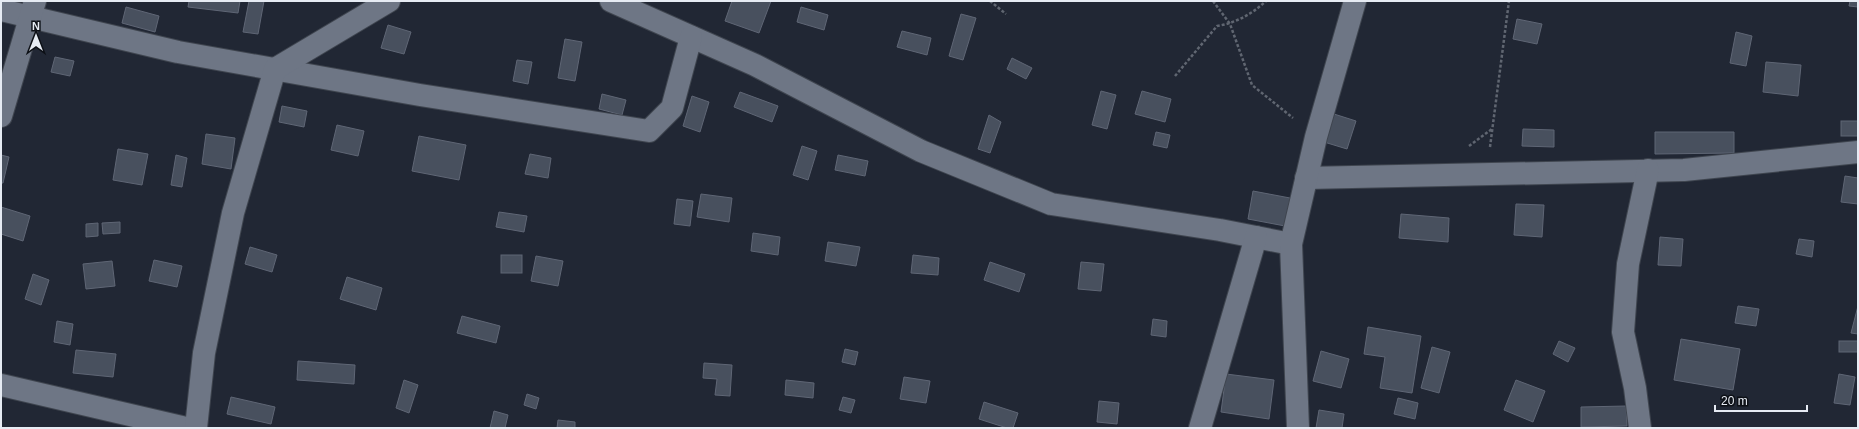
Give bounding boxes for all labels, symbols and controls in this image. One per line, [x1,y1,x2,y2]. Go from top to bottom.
north arrow [16,16,56,56]
text: N [32,20,40,32]
scale bar [1715,387,1807,413]
text: 20 m [1721,394,1748,408]

